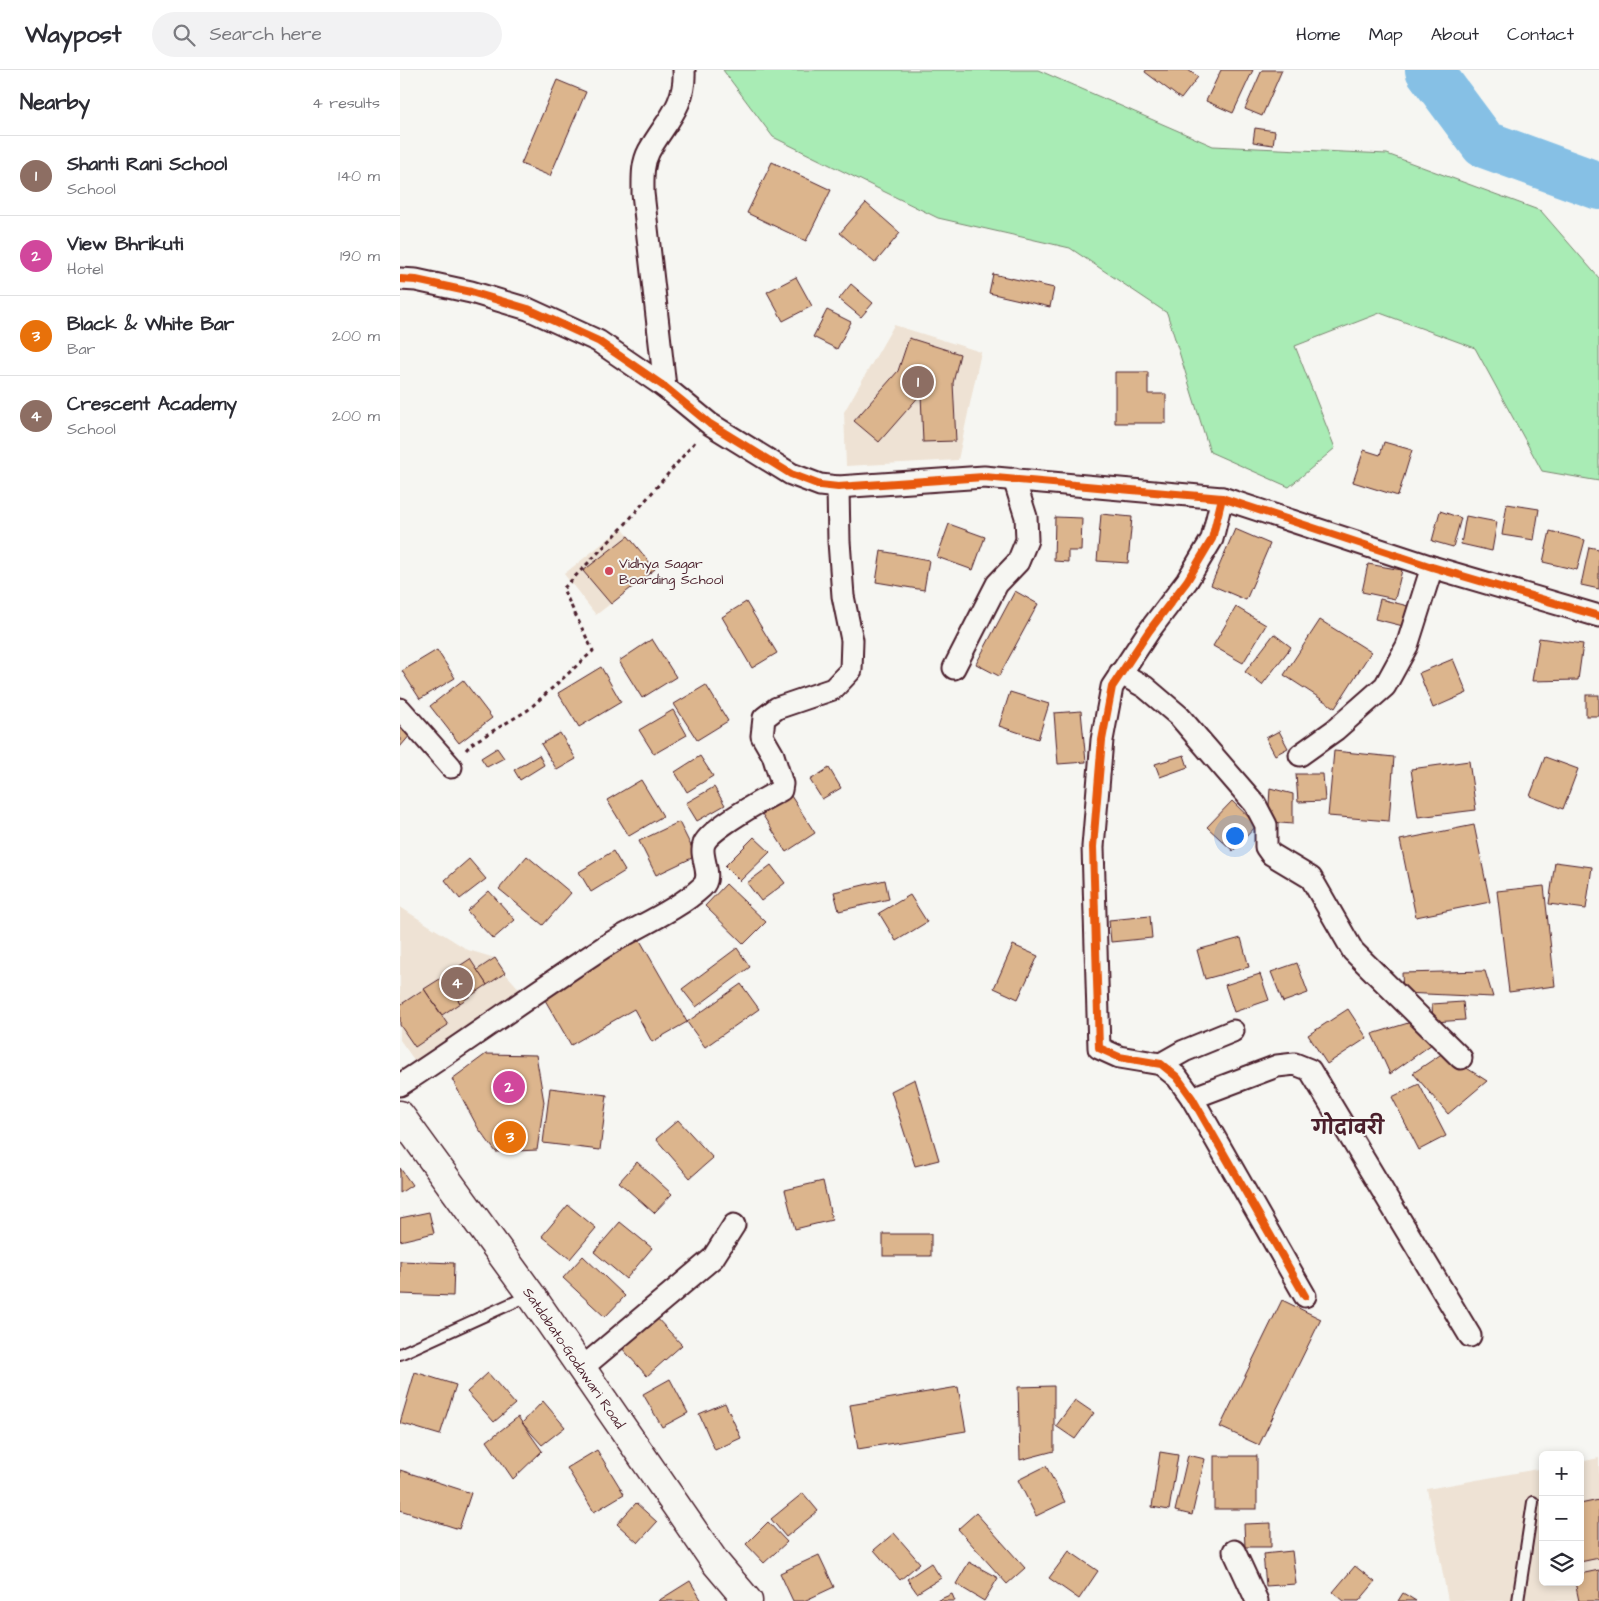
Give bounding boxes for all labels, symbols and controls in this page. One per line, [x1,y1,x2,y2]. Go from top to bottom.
search box [152,12,502,57]
text: Waypost [25,18,122,52]
icon: search [170,21,198,49]
text: Search here [210,21,322,48]
text: Home [1296,22,1341,47]
text: Map [1369,22,1403,47]
text: About [1431,22,1479,47]
text: Contact [1507,22,1574,47]
text: Nearby [20,88,90,117]
text: 4 results [312,92,380,114]
text: Shanti Rani School [67,151,227,178]
text: 1 [35,165,37,187]
text: 140 m [338,165,380,187]
text: School [67,178,116,200]
text: View Bhrikuti [67,231,183,258]
text: 2 [31,245,41,267]
text: 190 m [340,245,380,267]
text: Hotel [67,258,103,280]
text: Black & White Bar [67,311,234,338]
text: 3 [32,325,40,347]
text: 200 m [332,325,380,347]
text: Bar [67,338,95,360]
pin: 1 [902,363,934,401]
text: Crescent Academy [67,391,237,418]
text: 4 [31,405,41,427]
text: 200 m [332,405,380,427]
text: School [67,418,116,440]
place label: Vidhya Sagar Boarding School [619,554,724,590]
marker: Vidhya Sagar Boarding School [603,565,615,577]
your location [1222,823,1248,849]
pin: 4 [441,964,473,1002]
pin: 2 [493,1068,525,1106]
district label: गोदावरी [1310,1112,1386,1142]
pin: 3 [494,1118,526,1156]
street label: Satdobato-Godawari Road [518,1284,629,1433]
map controls [1539,1451,1584,1586]
button: + [1539,1451,1584,1496]
button: − [1539,1496,1584,1541]
button: layers [1539,1541,1584,1586]

